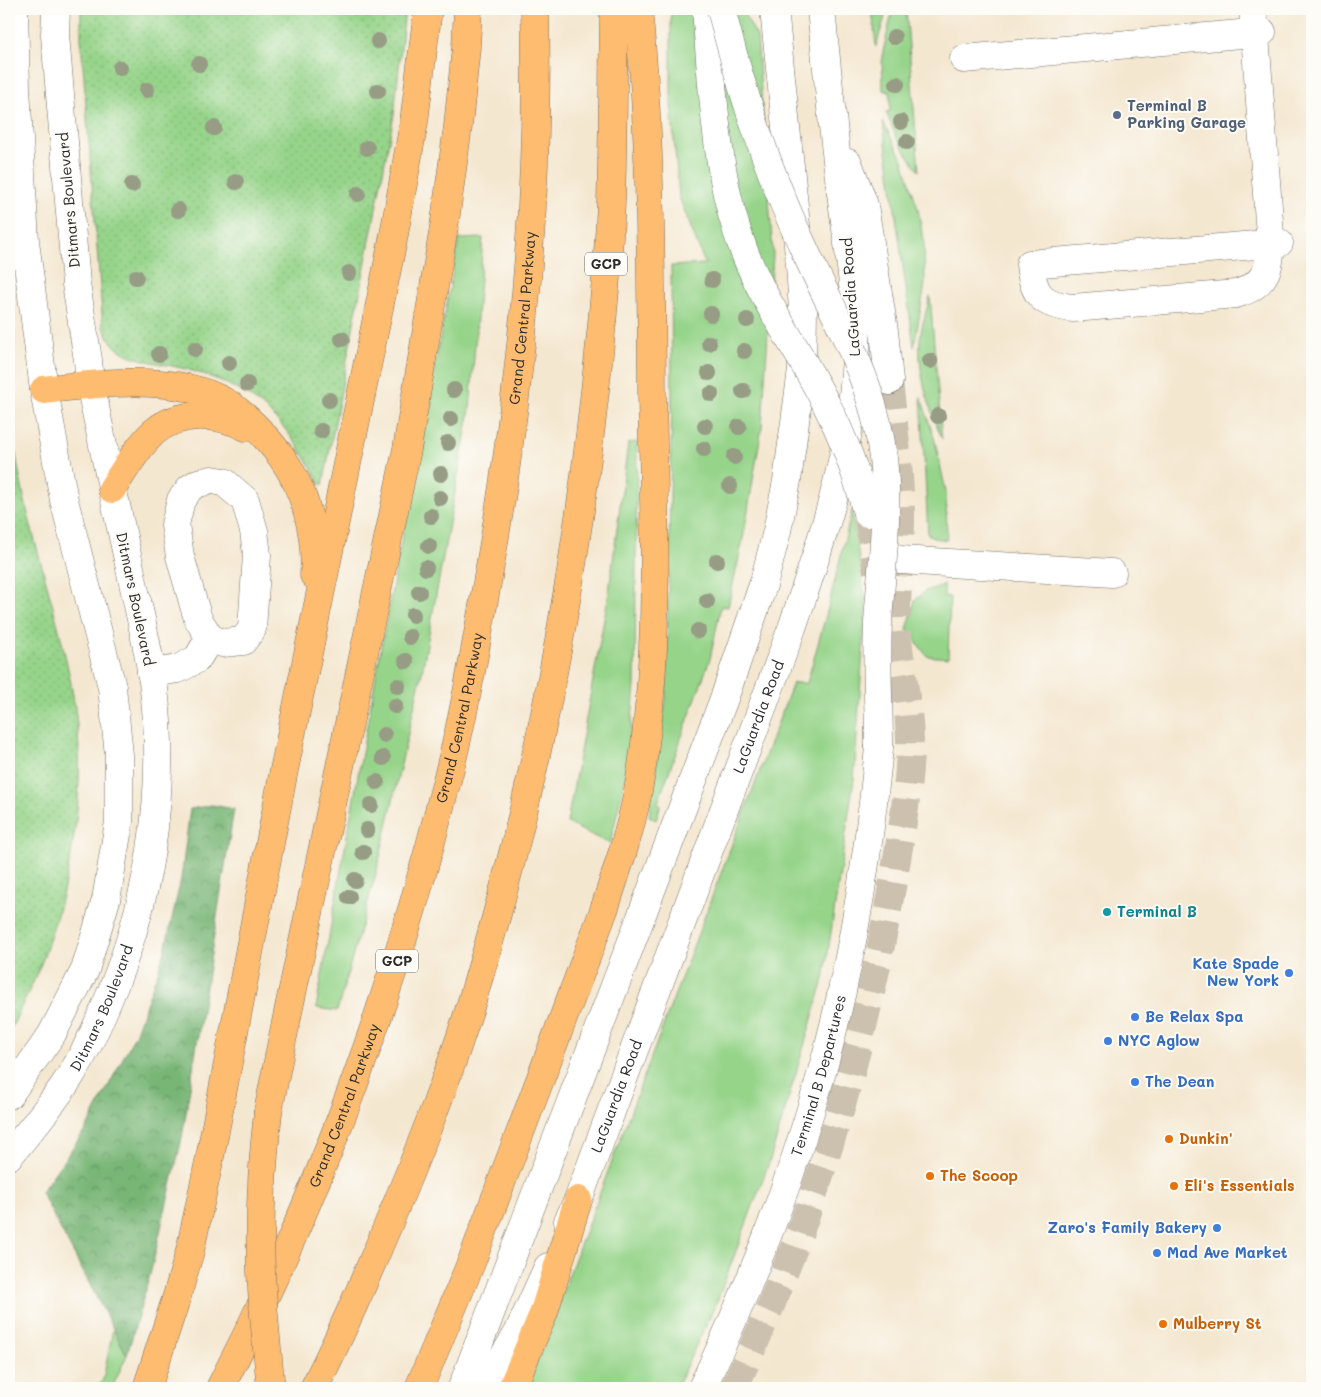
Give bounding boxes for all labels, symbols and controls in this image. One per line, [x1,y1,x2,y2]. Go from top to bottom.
place label: Terminal B Parking Garage [1127,95,1246,132]
marker: Terminal B Parking Garage [1111,109,1123,121]
street label: Ditmars Boulevard [52,131,84,269]
street label: Grand Central Parkway [503,231,540,406]
street label: LaGuardia Road [836,237,864,357]
road number: GCP [585,252,627,276]
street label: Ditmars Boulevard [112,530,160,667]
street label: Grand Central Parkway [431,631,487,805]
street label: LaGuardia Road [728,657,788,776]
place label: Terminal B [1117,901,1197,921]
marker: Terminal B [1101,906,1113,918]
street label: Ditmars Boulevard [65,942,137,1075]
road number: GCP [376,949,418,972]
place label: Kate Spade New York [1192,953,1279,990]
marker: Kate Spade New York [1283,967,1295,979]
street label: Terminal B Departures [786,993,850,1159]
place label: Be Relax Spa [1145,1006,1243,1026]
marker: Be Relax Spa [1129,1011,1141,1023]
street label: Grand Central Parkway [303,1020,384,1190]
place label: NYC Aglow [1118,1030,1200,1050]
marker: NYC Aglow [1102,1035,1114,1047]
street label: LaGuardia Road [586,1037,646,1155]
place label: The Dean [1145,1071,1214,1091]
marker: The Dean [1129,1076,1141,1088]
place label: Dunkin' [1179,1128,1233,1148]
marker: Dunkin' [1163,1133,1175,1145]
place label: The Scoop [940,1165,1018,1185]
marker: The Scoop [924,1170,936,1182]
place label: Eli's Essentials [1184,1175,1295,1195]
marker: Eli's Essentials [1168,1180,1180,1192]
place label: Zaro's Family Bakery [1048,1217,1207,1237]
marker: Zaro's Family Bakery [1211,1222,1223,1234]
place label: Mad Ave Market [1167,1242,1288,1262]
marker: Mad Ave Market [1151,1247,1163,1259]
place label: Mulberry St [1173,1313,1262,1333]
marker: Mulberry St [1157,1318,1169,1330]

